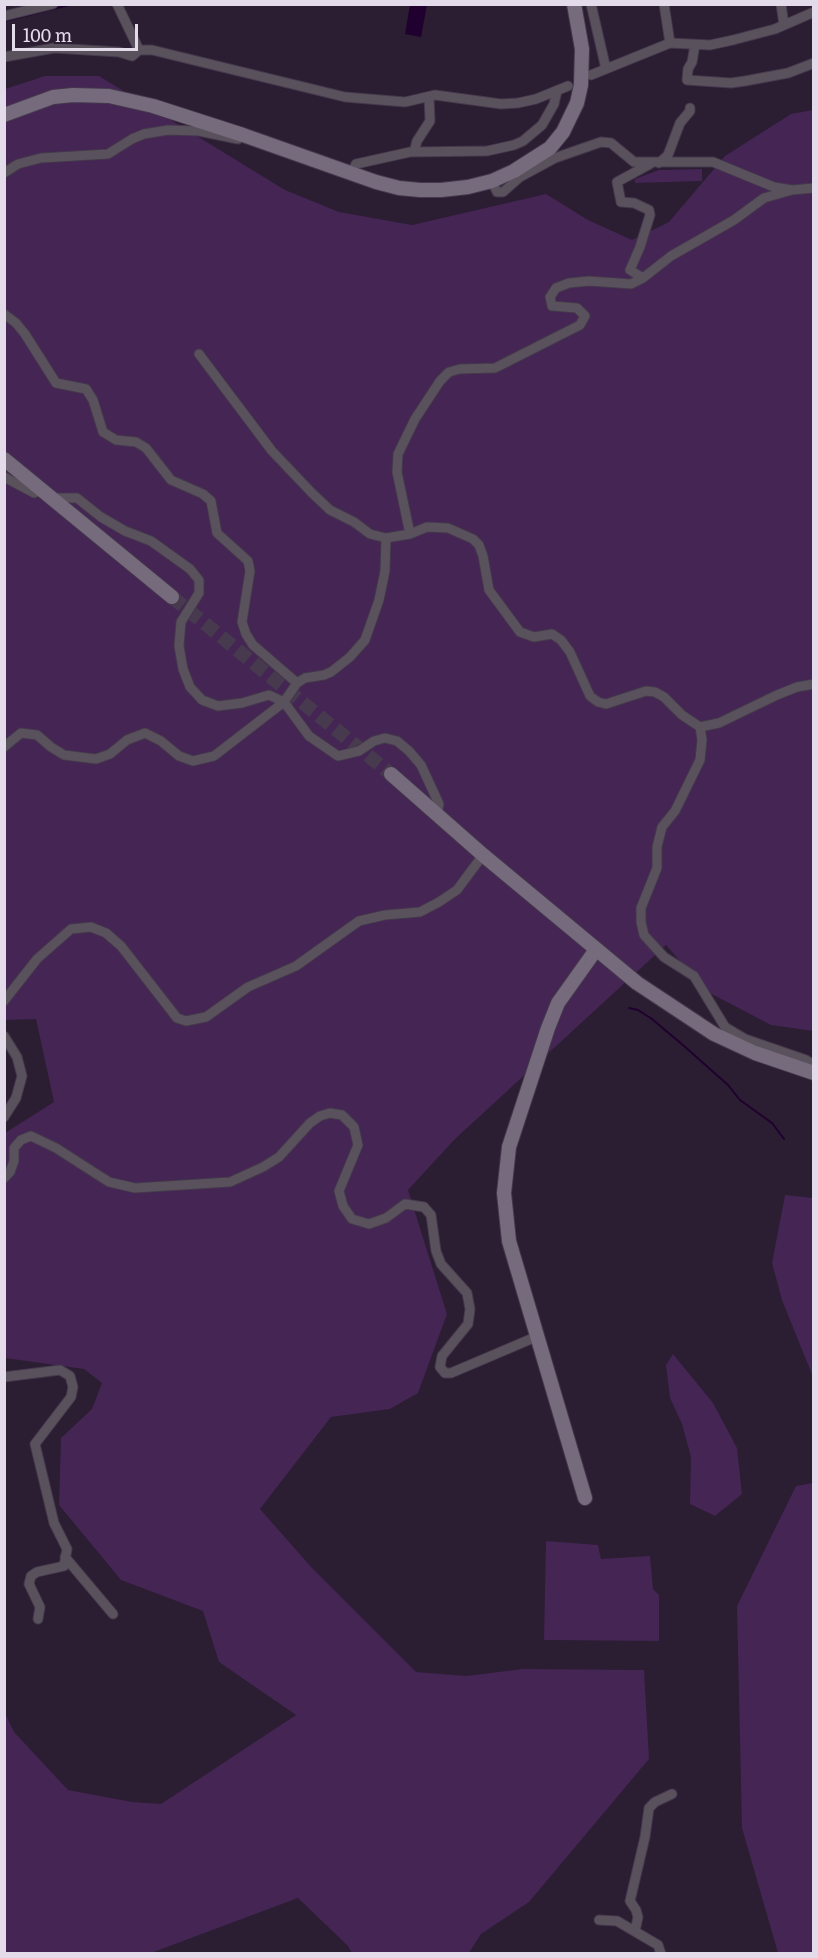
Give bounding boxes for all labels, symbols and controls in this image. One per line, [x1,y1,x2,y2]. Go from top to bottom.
scale bar [15,12,141,50]
text: 100 m [23,21,72,48]

